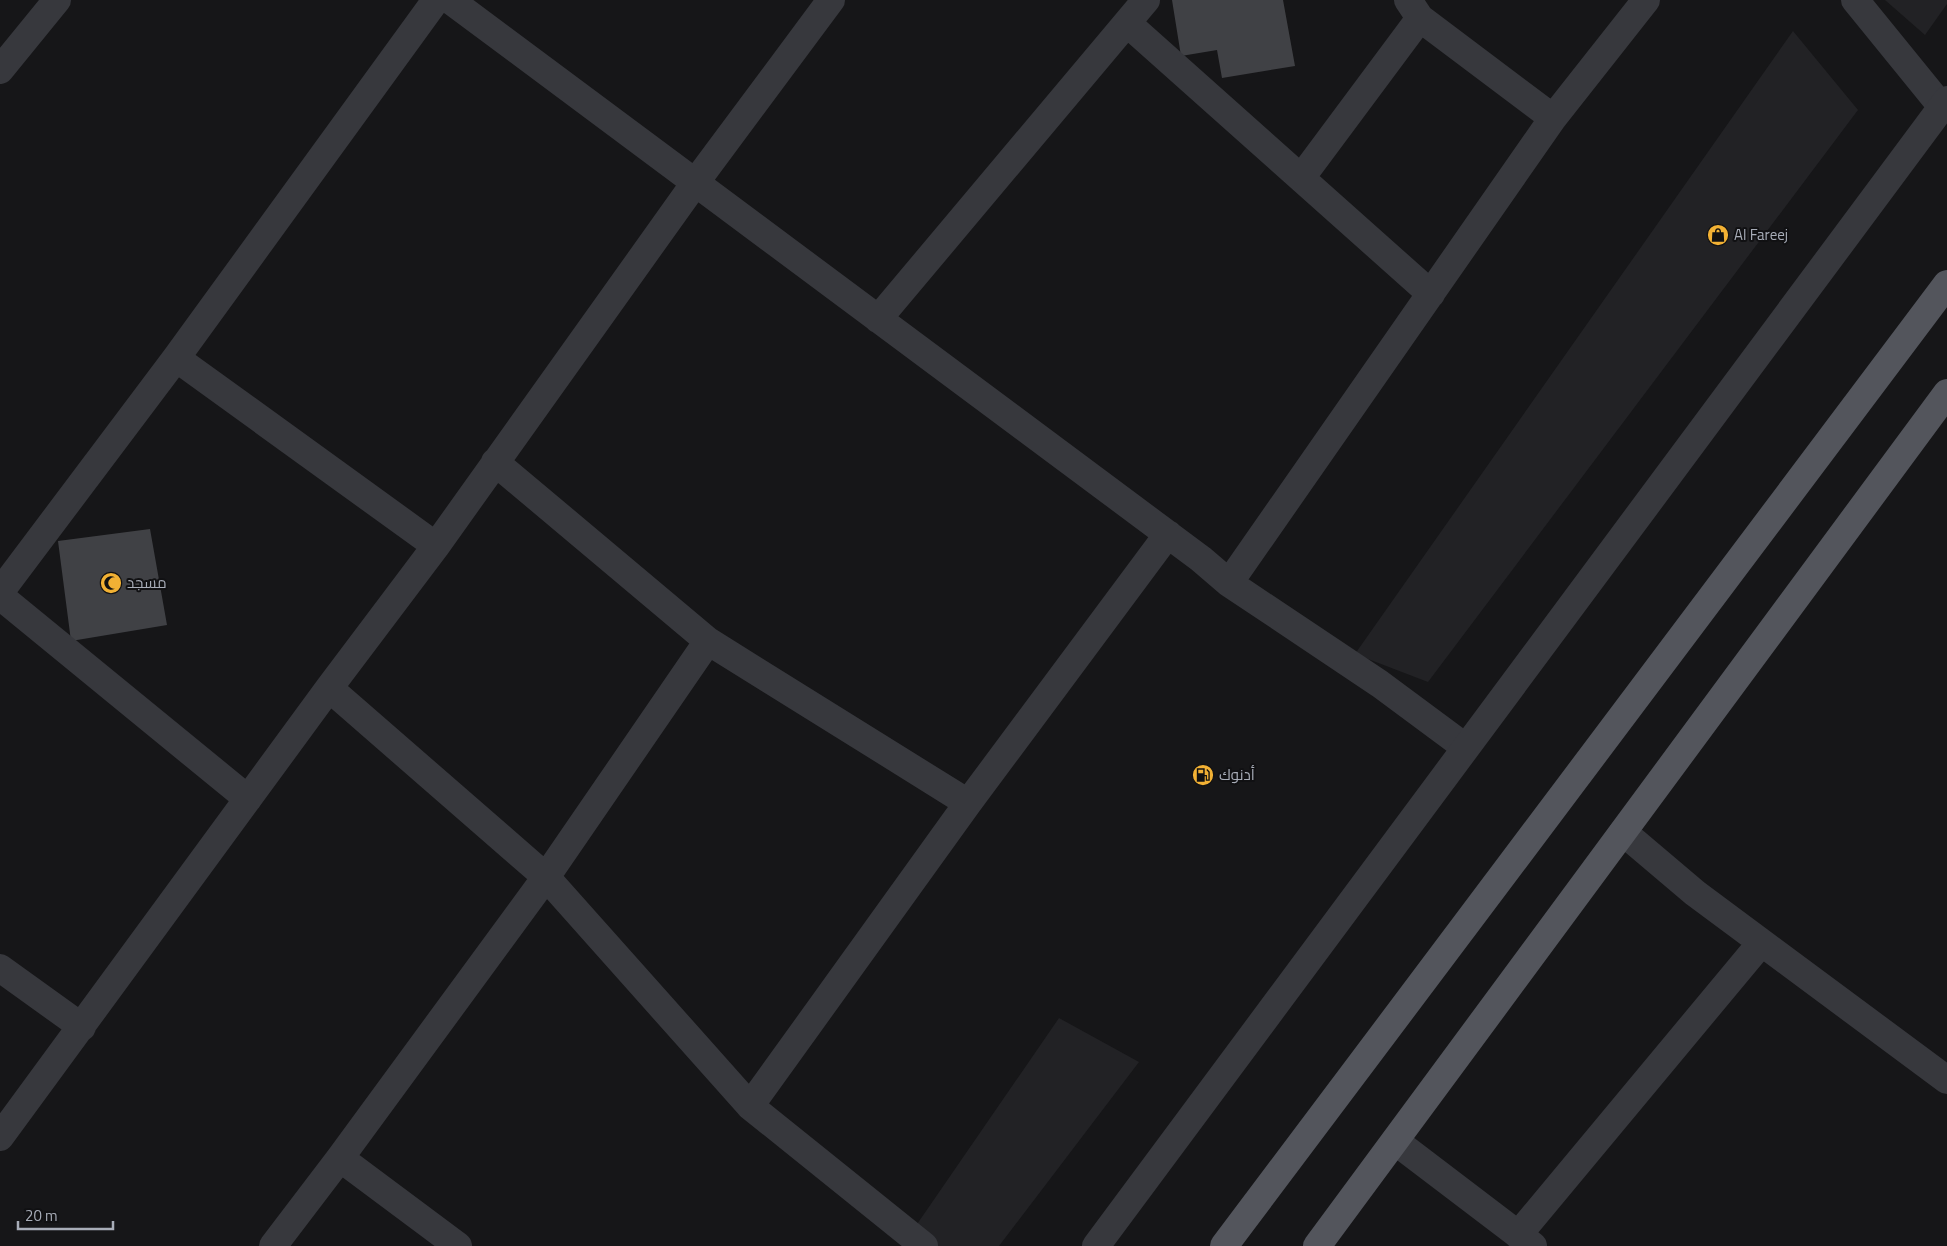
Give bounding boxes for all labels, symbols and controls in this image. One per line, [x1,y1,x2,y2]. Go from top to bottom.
shop icon: Al Fareej [1706,223,1730,247]
place label: Al Fareej [1734,223,1788,246]
mosque icon: مسجد [99,571,123,595]
place label: مسجد [127,571,167,594]
fuel station icon: أدنوك [1191,763,1215,787]
place label: أدنوك [1219,763,1255,786]
scale bar [18,1198,112,1230]
text: 20 m [25,1204,58,1227]

